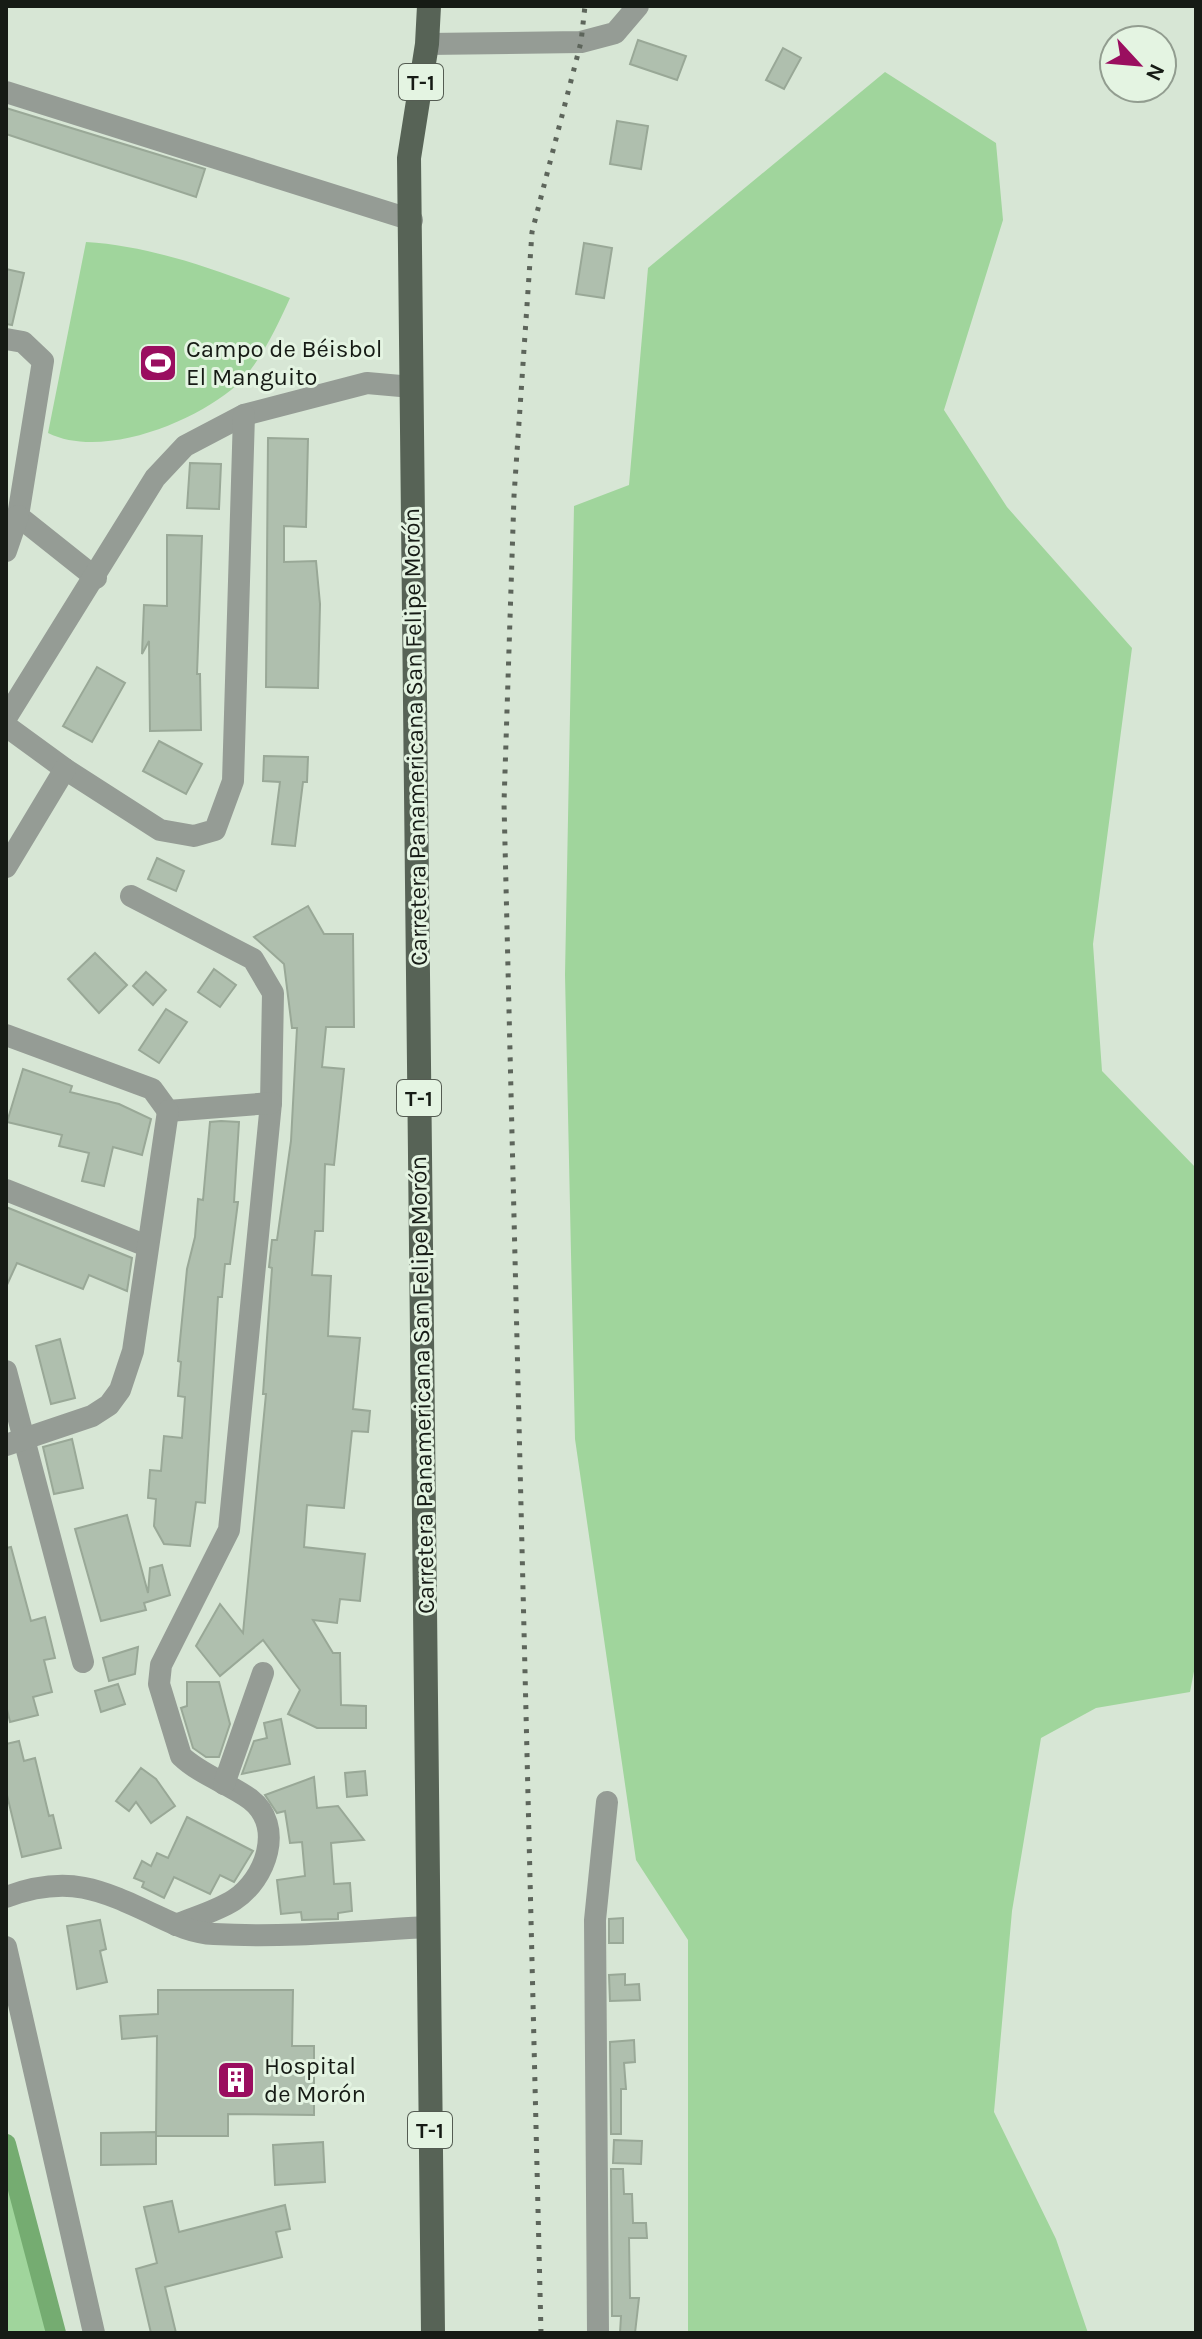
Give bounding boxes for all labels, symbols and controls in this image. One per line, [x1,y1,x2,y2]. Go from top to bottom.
north arrow [1098,24,1178,104]
text: N [1140,60,1170,85]
road number: T-1 [399,64,443,100]
place label: Campo de Béisbol El Manguito [186,335,383,391]
sports icon: Campo de Béisbol El Manguito [137,342,179,384]
street label: Carretera Panamericana San Felipe Morón [397,508,433,966]
road number: T-1 [397,1080,441,1116]
street label: Carretera Panamericana San Felipe Morón [404,1156,440,1614]
place label: Hospital de Morón [264,2052,366,2108]
building icon: Hospital de Morón [215,2059,257,2101]
road number: T-1 [408,2112,452,2148]

